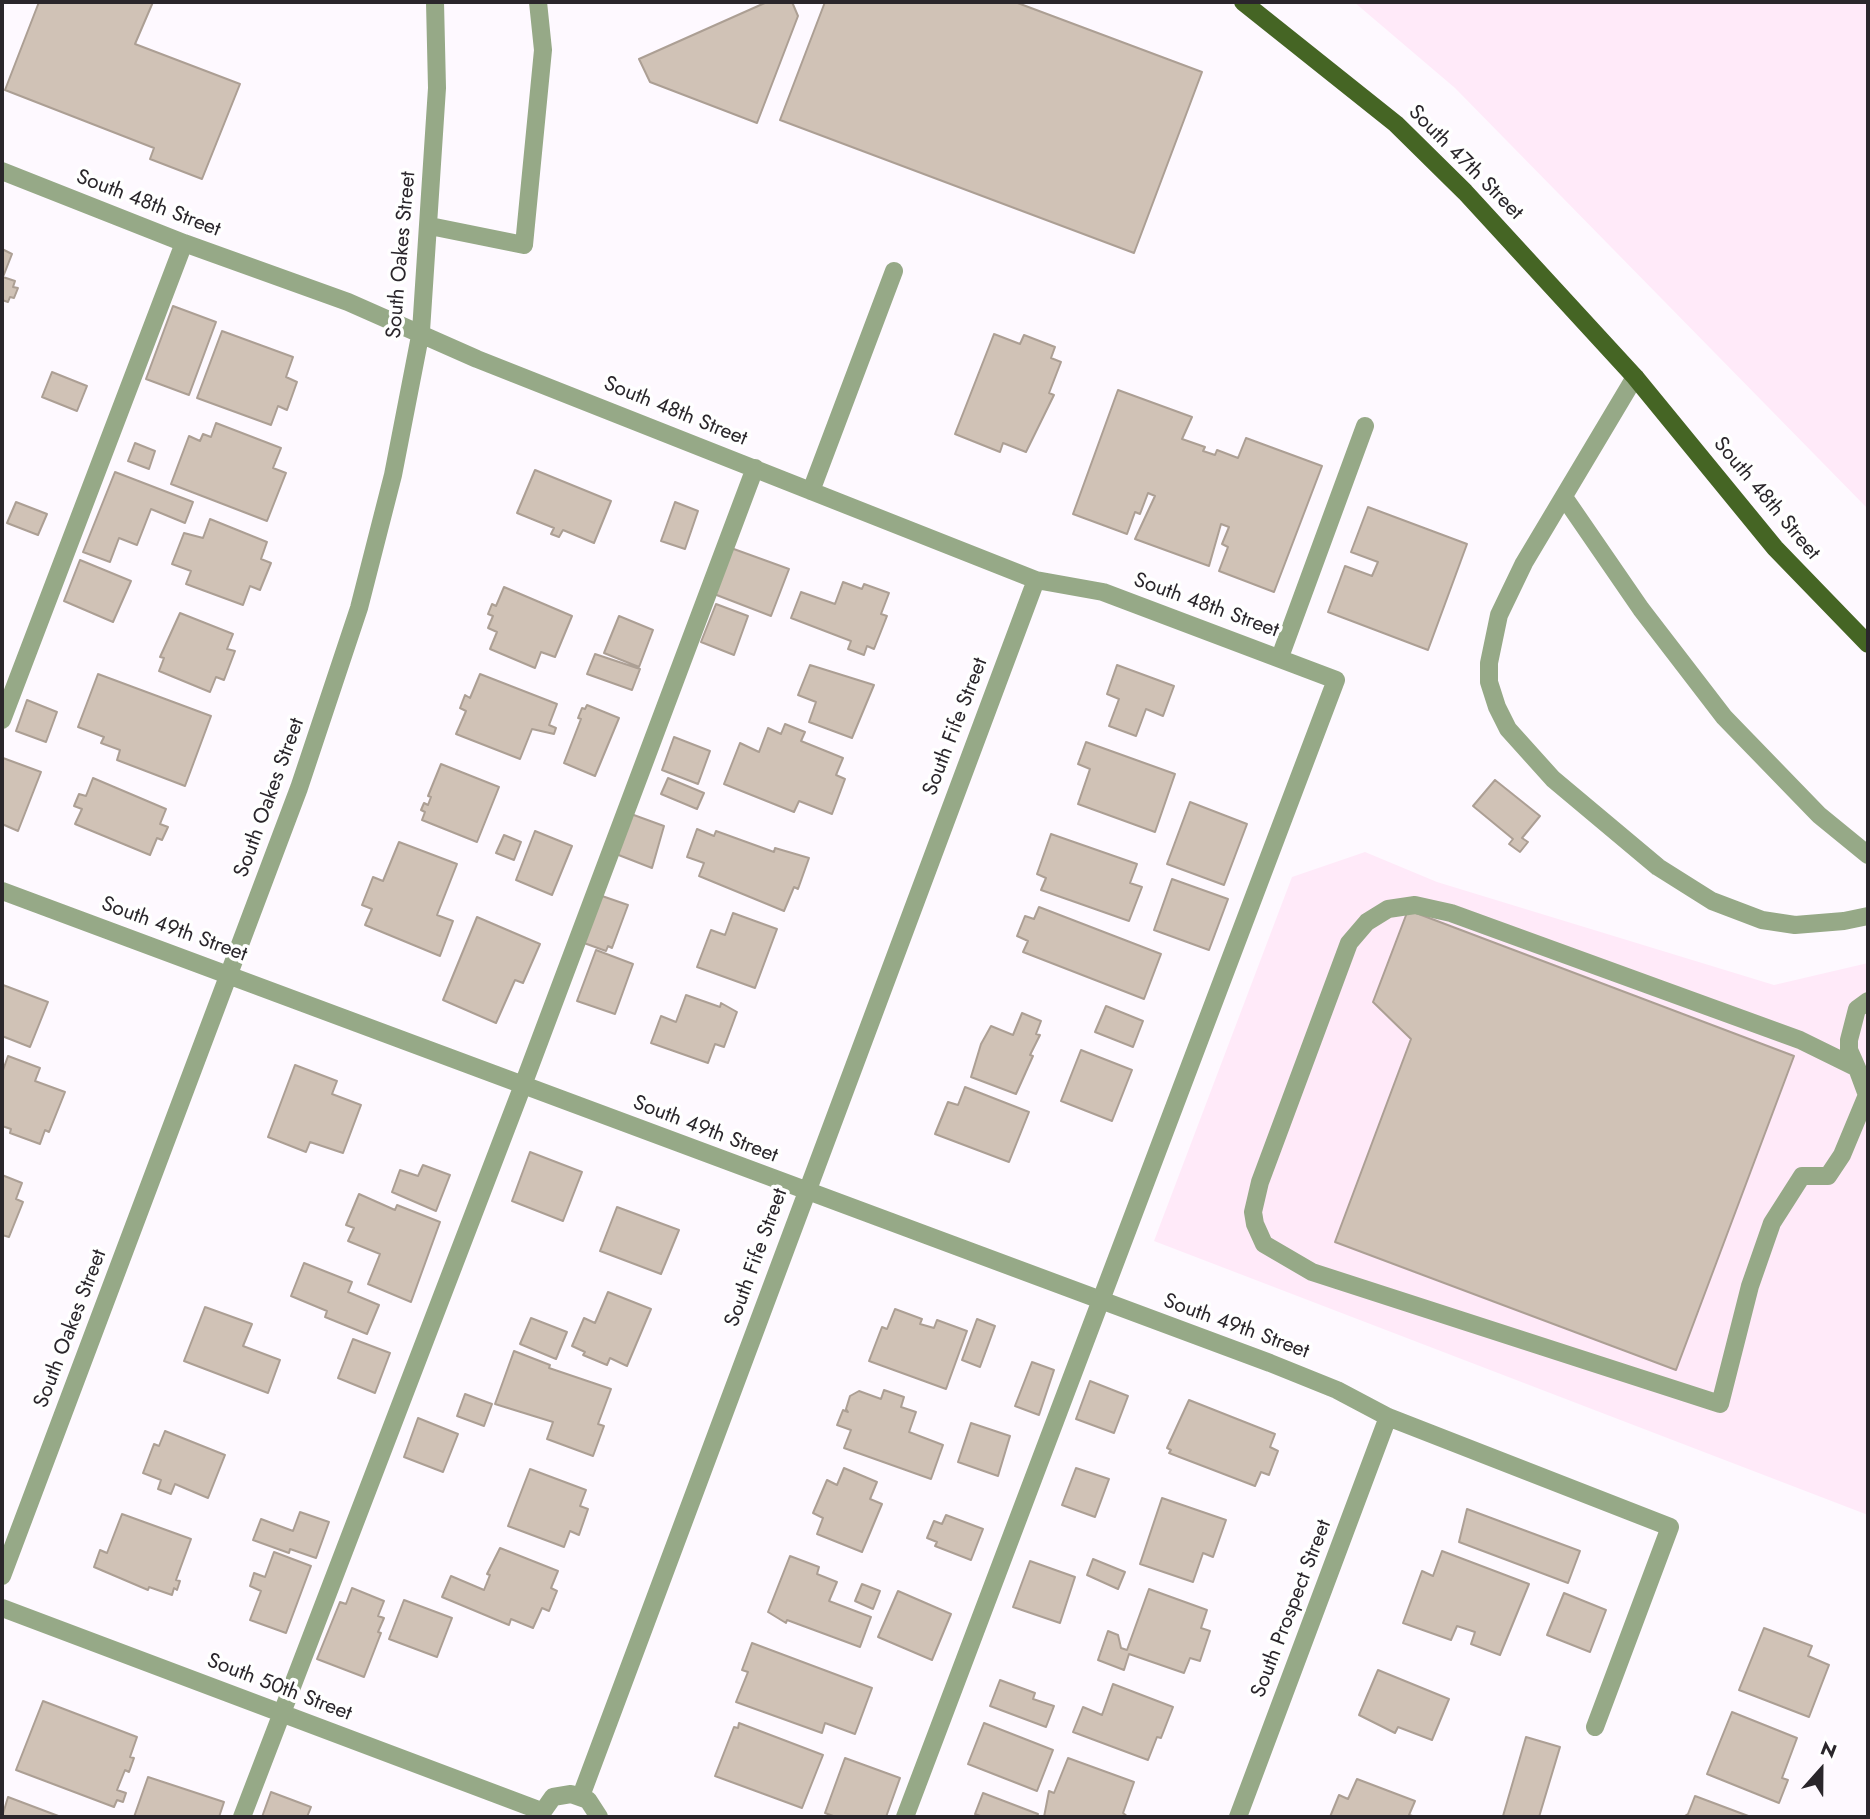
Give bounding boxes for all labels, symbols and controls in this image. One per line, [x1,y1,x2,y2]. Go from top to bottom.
street label: South 47th Street [1402,100,1528,226]
street label: South 48th Street [72,165,224,243]
street label: South Oakes Street [382,170,422,340]
street label: South 48th Street [600,372,750,452]
street label: South 48th Street [1707,432,1825,566]
street label: South 48th Street [1130,568,1282,644]
street label: South Fife Street [918,655,994,799]
street label: South Oakes Street [229,715,311,881]
street label: South 49th Street [98,892,250,968]
street label: South 49th Street [629,1091,781,1169]
street label: South Fife Street [720,1185,794,1331]
street label: South Oakes Street [29,1246,113,1412]
street label: South 49th Street [1160,1289,1312,1365]
street label: South Prospect Street [1246,1516,1338,1702]
street label: South 50th Street [203,1649,355,1727]
north arrow [1786,1735,1856,1805]
text: N [1817,1735,1841,1765]

